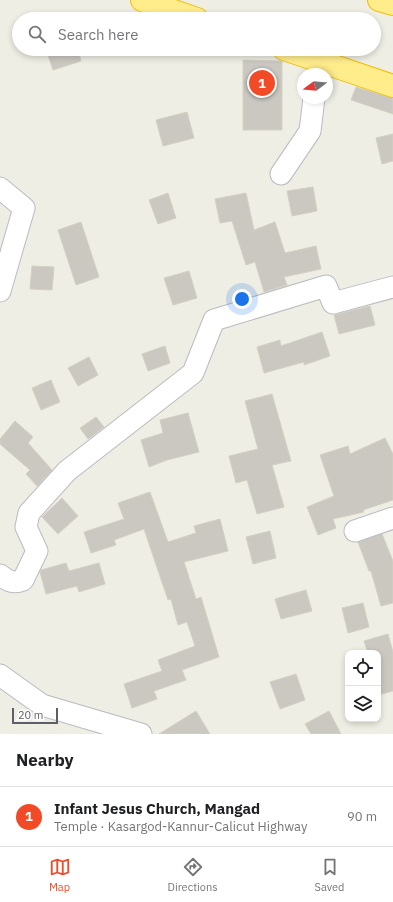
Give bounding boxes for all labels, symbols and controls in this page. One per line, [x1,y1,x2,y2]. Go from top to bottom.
search box [12,12,381,56]
icon: search [26,23,48,45]
text: Search here [58,25,138,44]
pin: 1 [249,68,275,98]
north arrow [297,68,333,104]
your location [232,289,252,309]
map controls [345,650,381,722]
button: locate [345,650,381,686]
button: layers [345,686,381,722]
scale bar [12,706,58,725]
text: 20 m [18,708,43,722]
text: Nearby [16,749,74,771]
text: Infant Jesus Church, Mangad [54,799,260,818]
text: 1 [25,808,33,825]
text: 90 m [347,808,377,825]
text: Temple · Kasargod-Kannur-Calicut Highway [54,818,307,835]
tab: Map [49,856,71,894]
tab: Directions [168,856,218,894]
tab: Saved [315,856,344,894]

